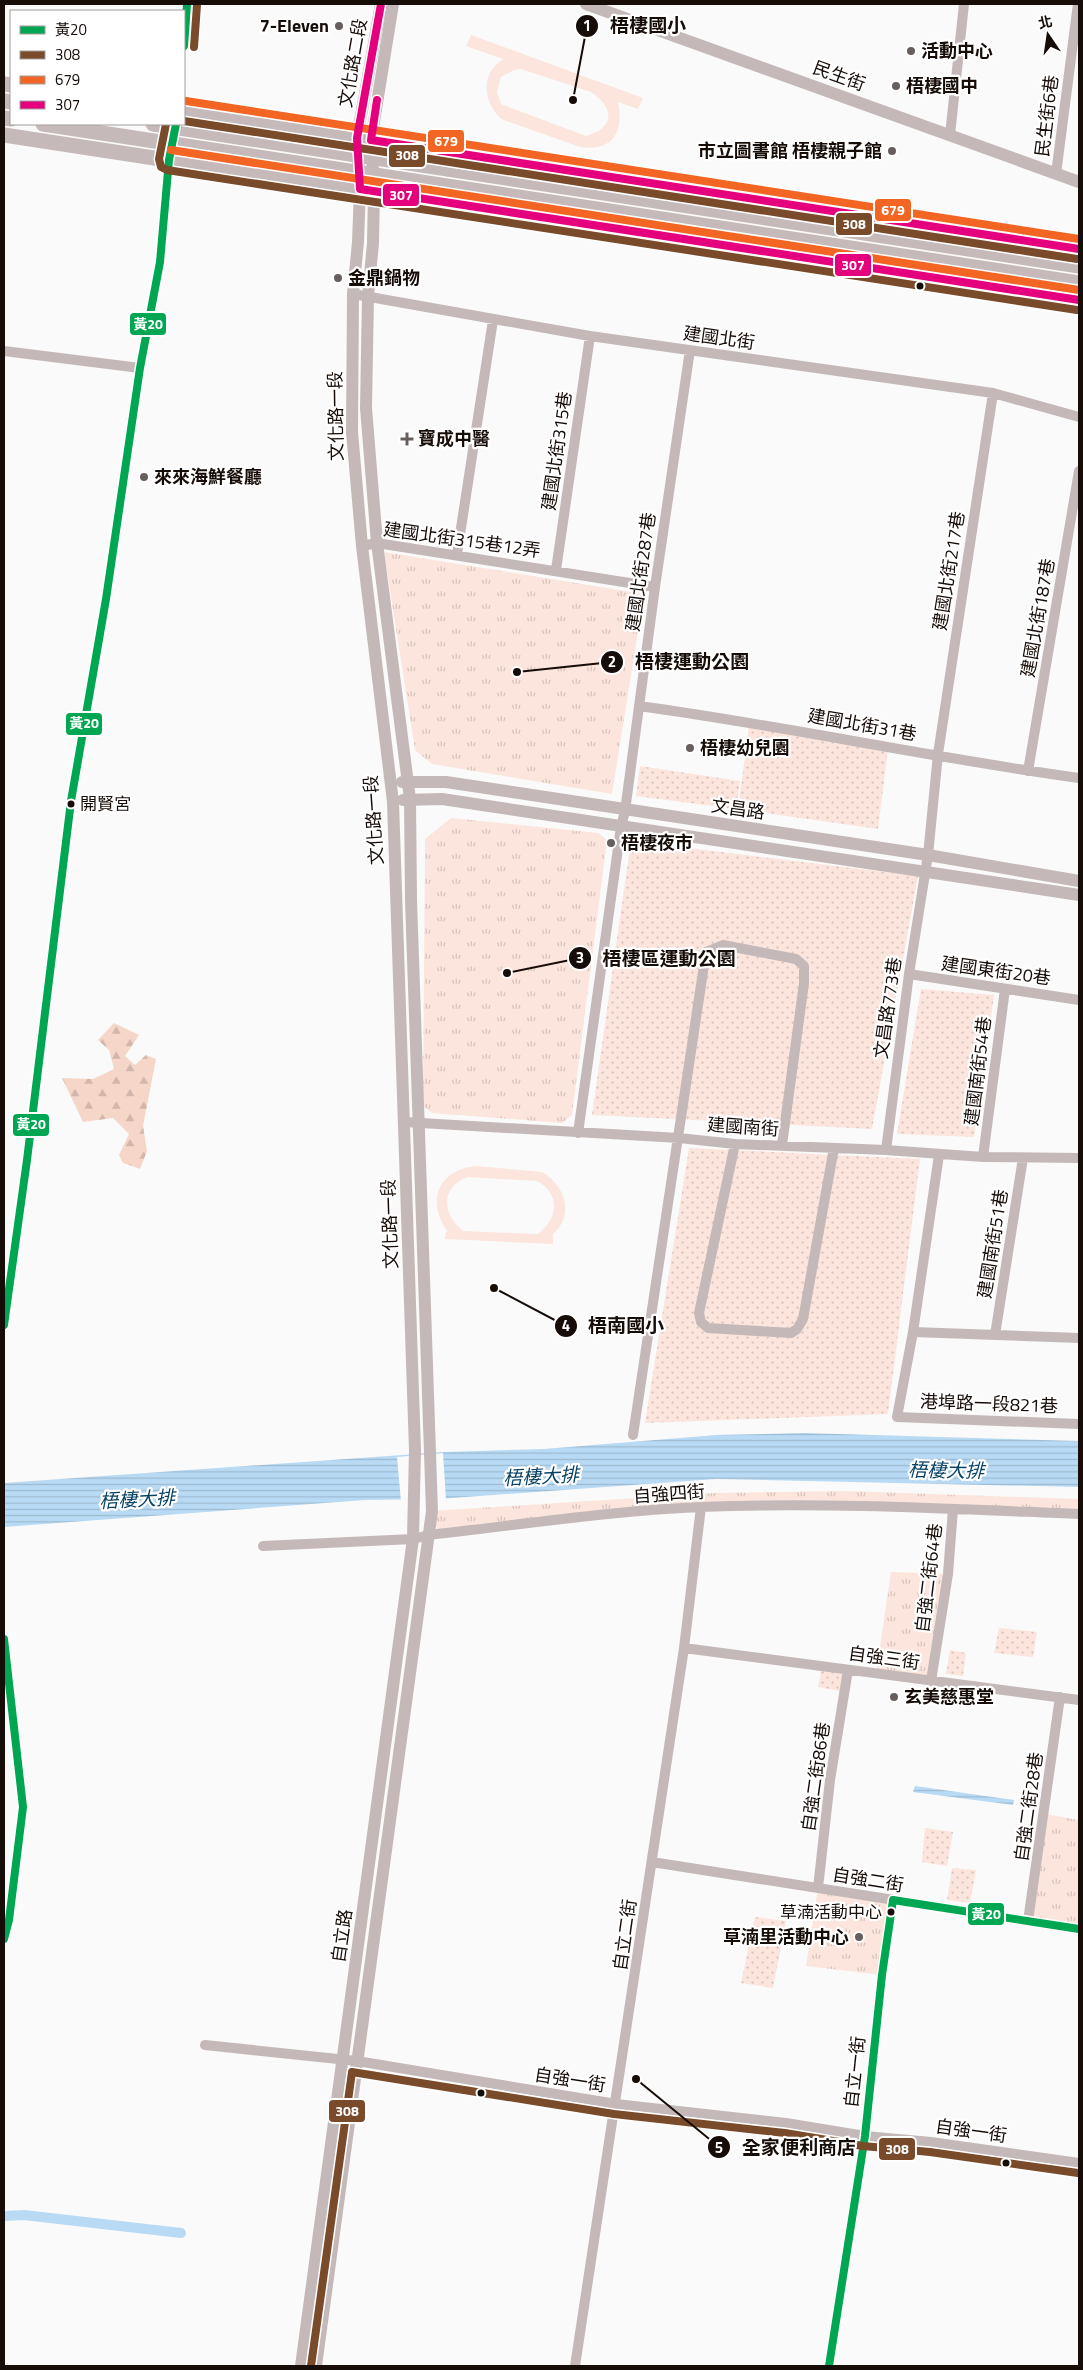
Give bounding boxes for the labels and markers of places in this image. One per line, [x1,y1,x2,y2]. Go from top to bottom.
callout: 梧棲國小 [575,9,696,43]
place label: 7-Eleven [260,12,329,39]
marker: 7-Eleven [333,20,345,32]
place label: 活動中心 [921,37,993,64]
marker: 活動中心 [905,45,917,57]
place label: 梧棲國中 [906,72,978,99]
marker: 梧棲國中 [890,80,902,92]
place label: 市立圖書館 梧棲親子館 [698,137,882,164]
marker: 市立圖書館 梧棲親子館 [886,145,898,157]
place label: 金鼎鍋物 [348,264,420,291]
marker: 金鼎鍋物 [332,272,344,284]
unlabelled marker [915,281,925,291]
place label: 寶成中醫 [418,425,490,452]
marker: 寶成中醫 [400,432,414,446]
place label: 來來海鮮餐廳 [154,463,262,490]
marker: 來來海鮮餐廳 [138,471,150,483]
callout: 梧棲運動公園 [600,645,759,679]
place label: 梧棲幼兒園 [700,734,790,761]
marker: 梧棲幼兒園 [684,742,696,754]
place label: 開賢宮 [80,791,131,817]
marker: 開賢宮 [66,799,76,809]
place label: 梧棲夜市 [621,829,693,856]
marker: 梧棲夜市 [605,837,617,849]
callout: 梧棲區運動公園 [568,941,746,975]
callout: 梧南國小 [553,1309,674,1343]
place label: 玄美慈惠堂 [904,1683,994,1710]
marker: 玄美慈惠堂 [888,1691,900,1703]
place label: 草湳活動中心 [780,1899,882,1925]
marker: 草湳活動中心 [886,1907,896,1917]
place label: 草湳里活動中心 [723,1923,849,1950]
marker: 草湳里活動中心 [853,1931,865,1943]
unlabelled marker [476,2088,486,2098]
callout: 全家便利商店 [707,2130,866,2164]
unlabelled marker [1001,2158,1011,2168]

